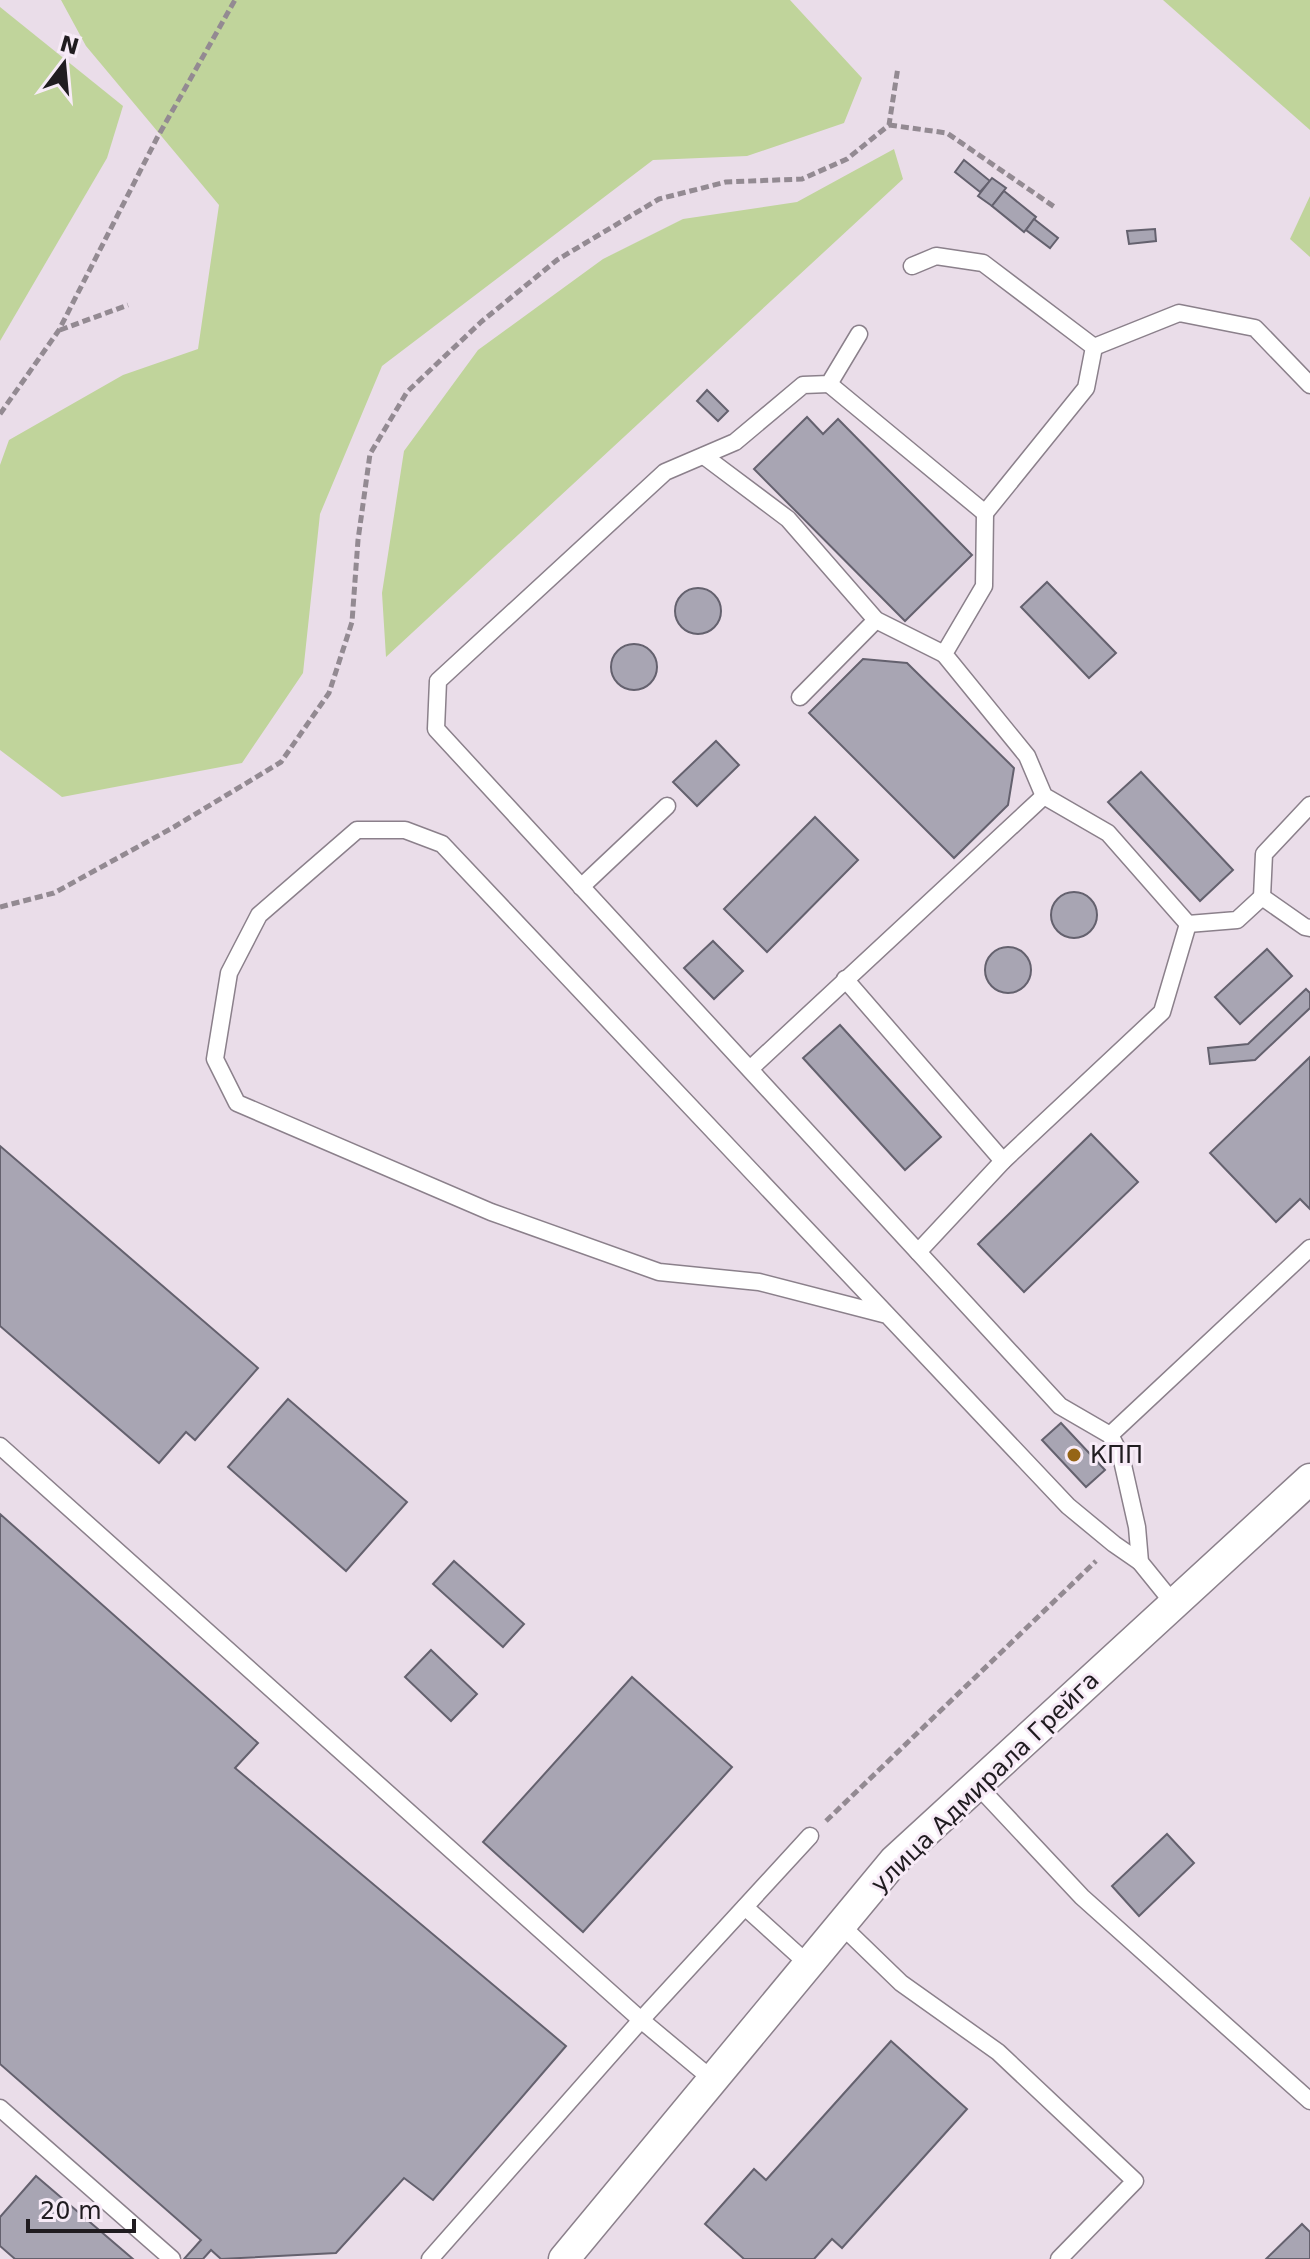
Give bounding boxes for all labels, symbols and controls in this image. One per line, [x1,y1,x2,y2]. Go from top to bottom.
north arrow [24,24,104,104]
text: N [57,31,82,60]
place label: КПП [1090,1441,1143,1469]
marker: КПП [1065,1446,1083,1464]
street label: улица Адмирала Грейга [865,1666,1105,1898]
scale bar [28,2183,134,2233]
text: 20 m [40,2197,102,2225]

